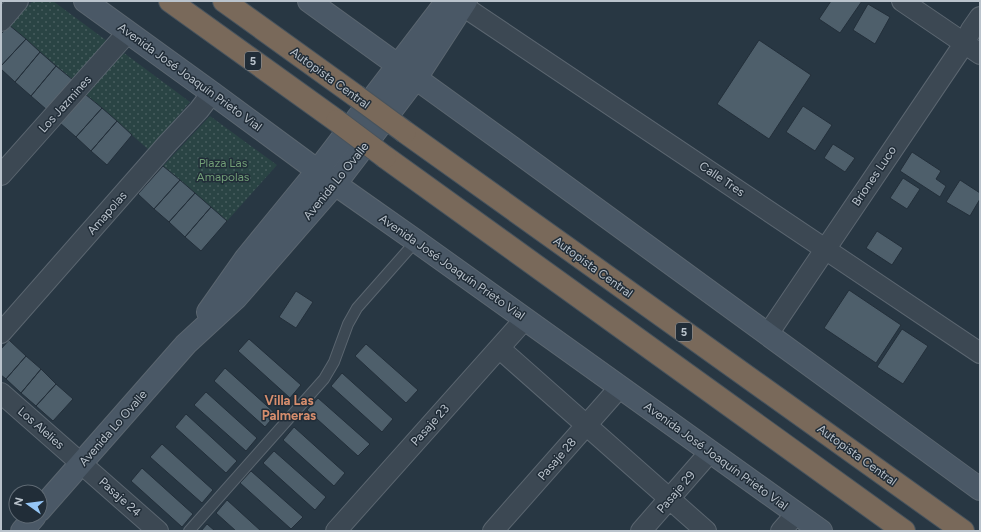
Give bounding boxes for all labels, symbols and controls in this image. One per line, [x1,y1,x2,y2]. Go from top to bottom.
street label: Avenida José Joaquín Prieto Vial [115,20,265,134]
street label: Autopista Central [288,45,372,111]
road number: 5 [245,52,261,70]
street label: Los Jazmines [36,72,94,135]
street label: Avenida Lo Ovalle [300,139,372,223]
street label: Briones Luco [849,143,899,209]
park label: Plaza Las Amapolas [197,156,250,184]
street label: Calle Tres [697,159,748,200]
street label: Amapolas [84,188,130,238]
street label: Avenida José Joaquín Prieto Vial [377,211,527,323]
street label: Autopista Central [551,234,635,300]
road number: 5 [676,323,692,341]
street label: Avenida Lo Ovalle [76,387,150,469]
district label: Villa Las Palmeras [262,393,316,423]
street label: Avenida José Joaquín Prieto Vial [641,399,791,513]
street label: Pasaje 23 [408,401,452,449]
street label: Los Alelies [15,404,67,452]
street label: Autopista Central [815,422,899,488]
street label: Pasaje 28 [535,435,579,483]
street label: Pasaje 29 [654,468,698,516]
street label: Pasaje 24 [96,475,144,520]
north arrow [8,484,48,524]
text: N [11,496,26,507]

